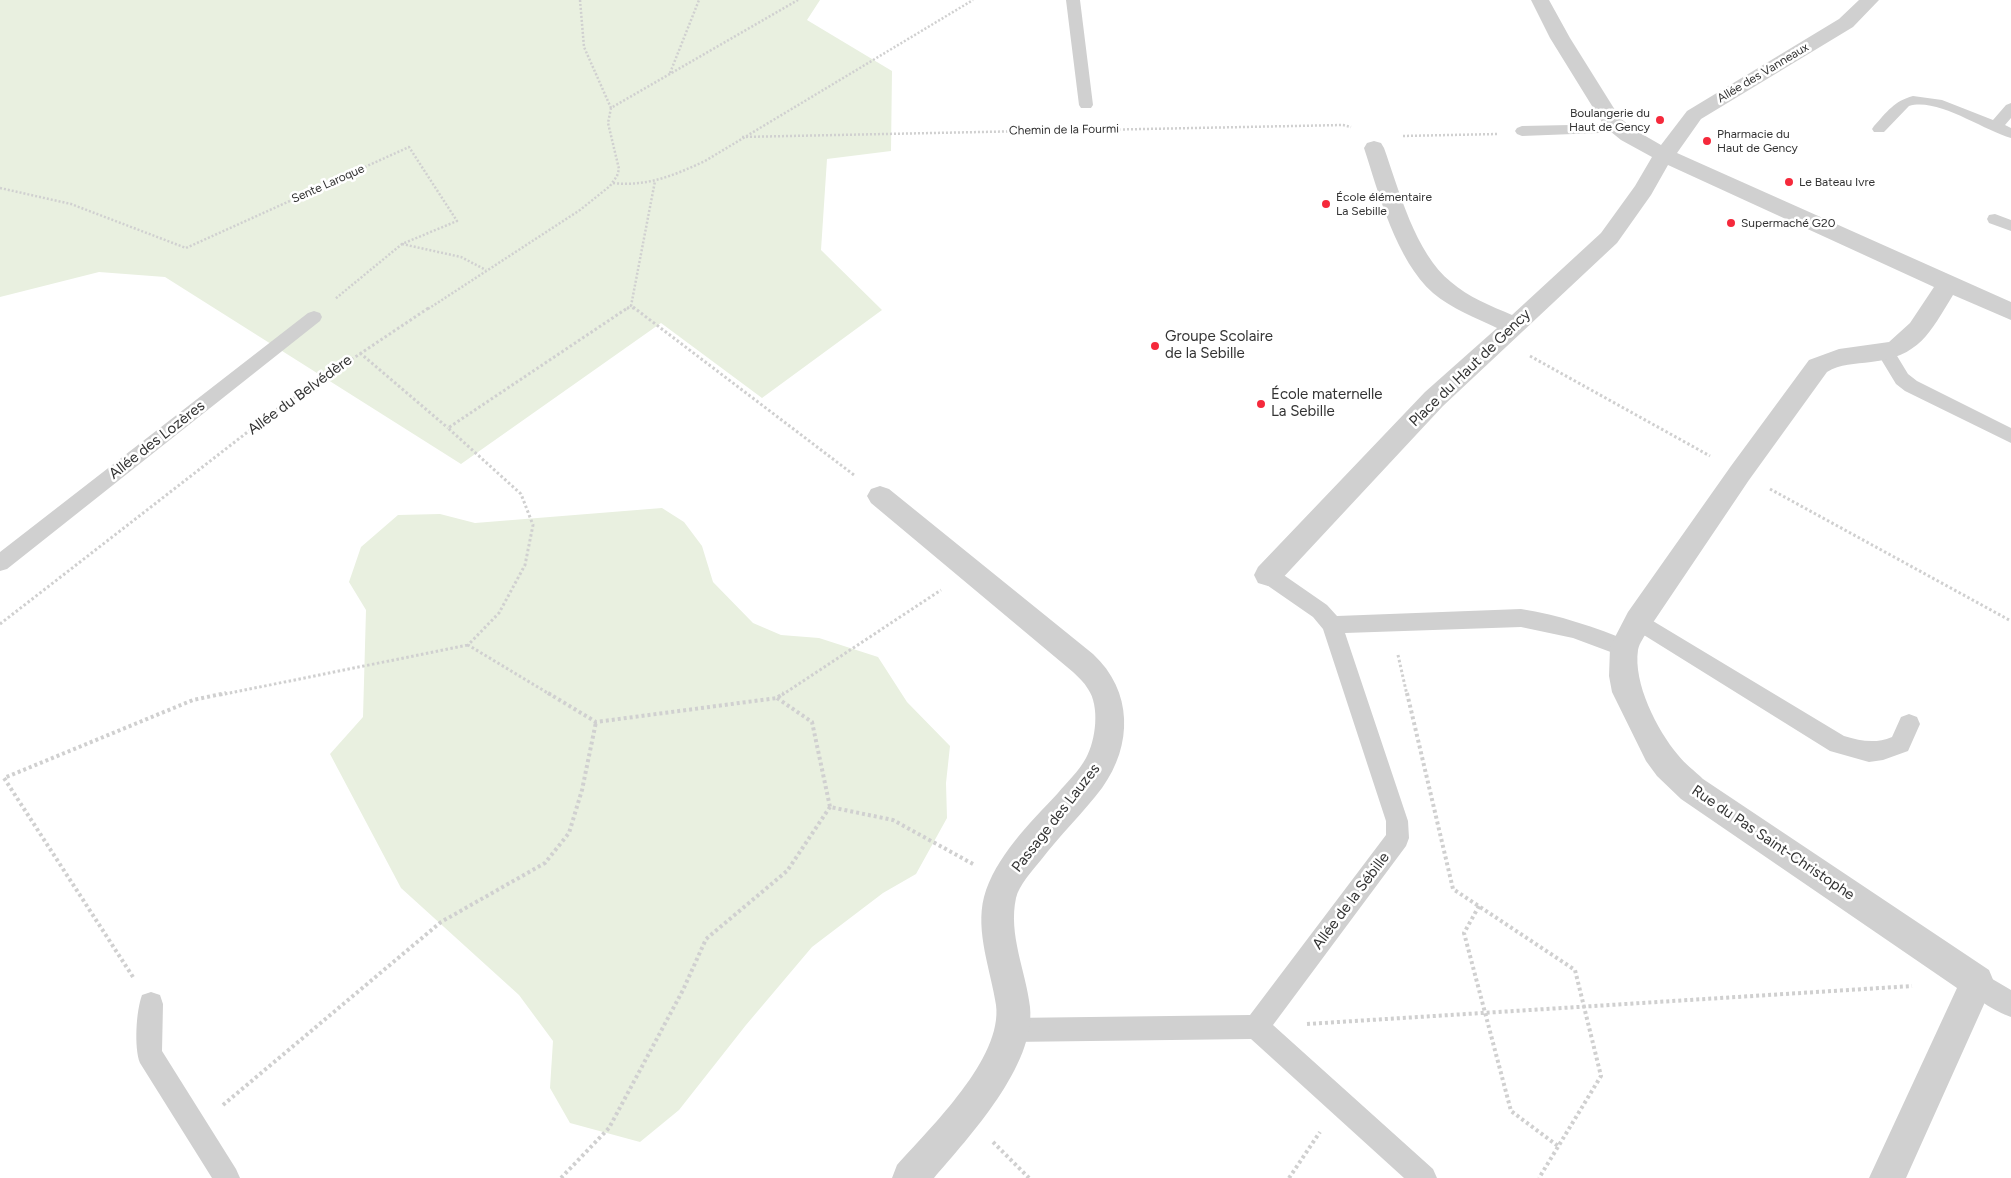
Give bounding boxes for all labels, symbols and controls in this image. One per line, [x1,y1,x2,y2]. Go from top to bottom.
street label: Allée des Vanneaux [1715,40,1811,106]
place label: Boulangerie du Haut de Gency [1569,106,1650,134]
marker: Boulangerie du Haut de Gency [1654,114,1666,126]
street label: Chemin de la Fourmi [1009,122,1119,138]
place label: Pharmacie du Haut de Gency [1717,127,1798,155]
marker: Pharmacie du Haut de Gency [1701,135,1713,147]
street label: Sente Laroque [289,162,367,206]
place label: Le Bateau Ivre [1799,175,1875,189]
marker: Le Bateau Ivre [1783,176,1795,188]
place label: École élémentaire La Sebille [1336,190,1432,218]
marker: École élémentaire La Sebille [1320,198,1332,210]
place label: Supermaché G20 [1741,216,1835,230]
marker: Supermaché G20 [1725,217,1737,229]
street label: Place du Haut de Gency [1406,305,1534,431]
place label: Groupe Scolaire de la Sebille [1165,328,1273,363]
marker: Groupe Scolaire de la Sebille [1149,340,1161,352]
street label: Allée du Belvédère [244,351,356,439]
place label: École maternelle La Sebille [1271,386,1383,421]
street label: Allée des Lozères [105,397,209,483]
marker: École maternelle La Sebille [1255,398,1267,410]
street label: Passage des Lauzes [1008,760,1104,876]
street label: Rue du Pas Saint-Christophe [1688,782,1858,904]
street label: Allée de la Sébille [1309,849,1393,953]

